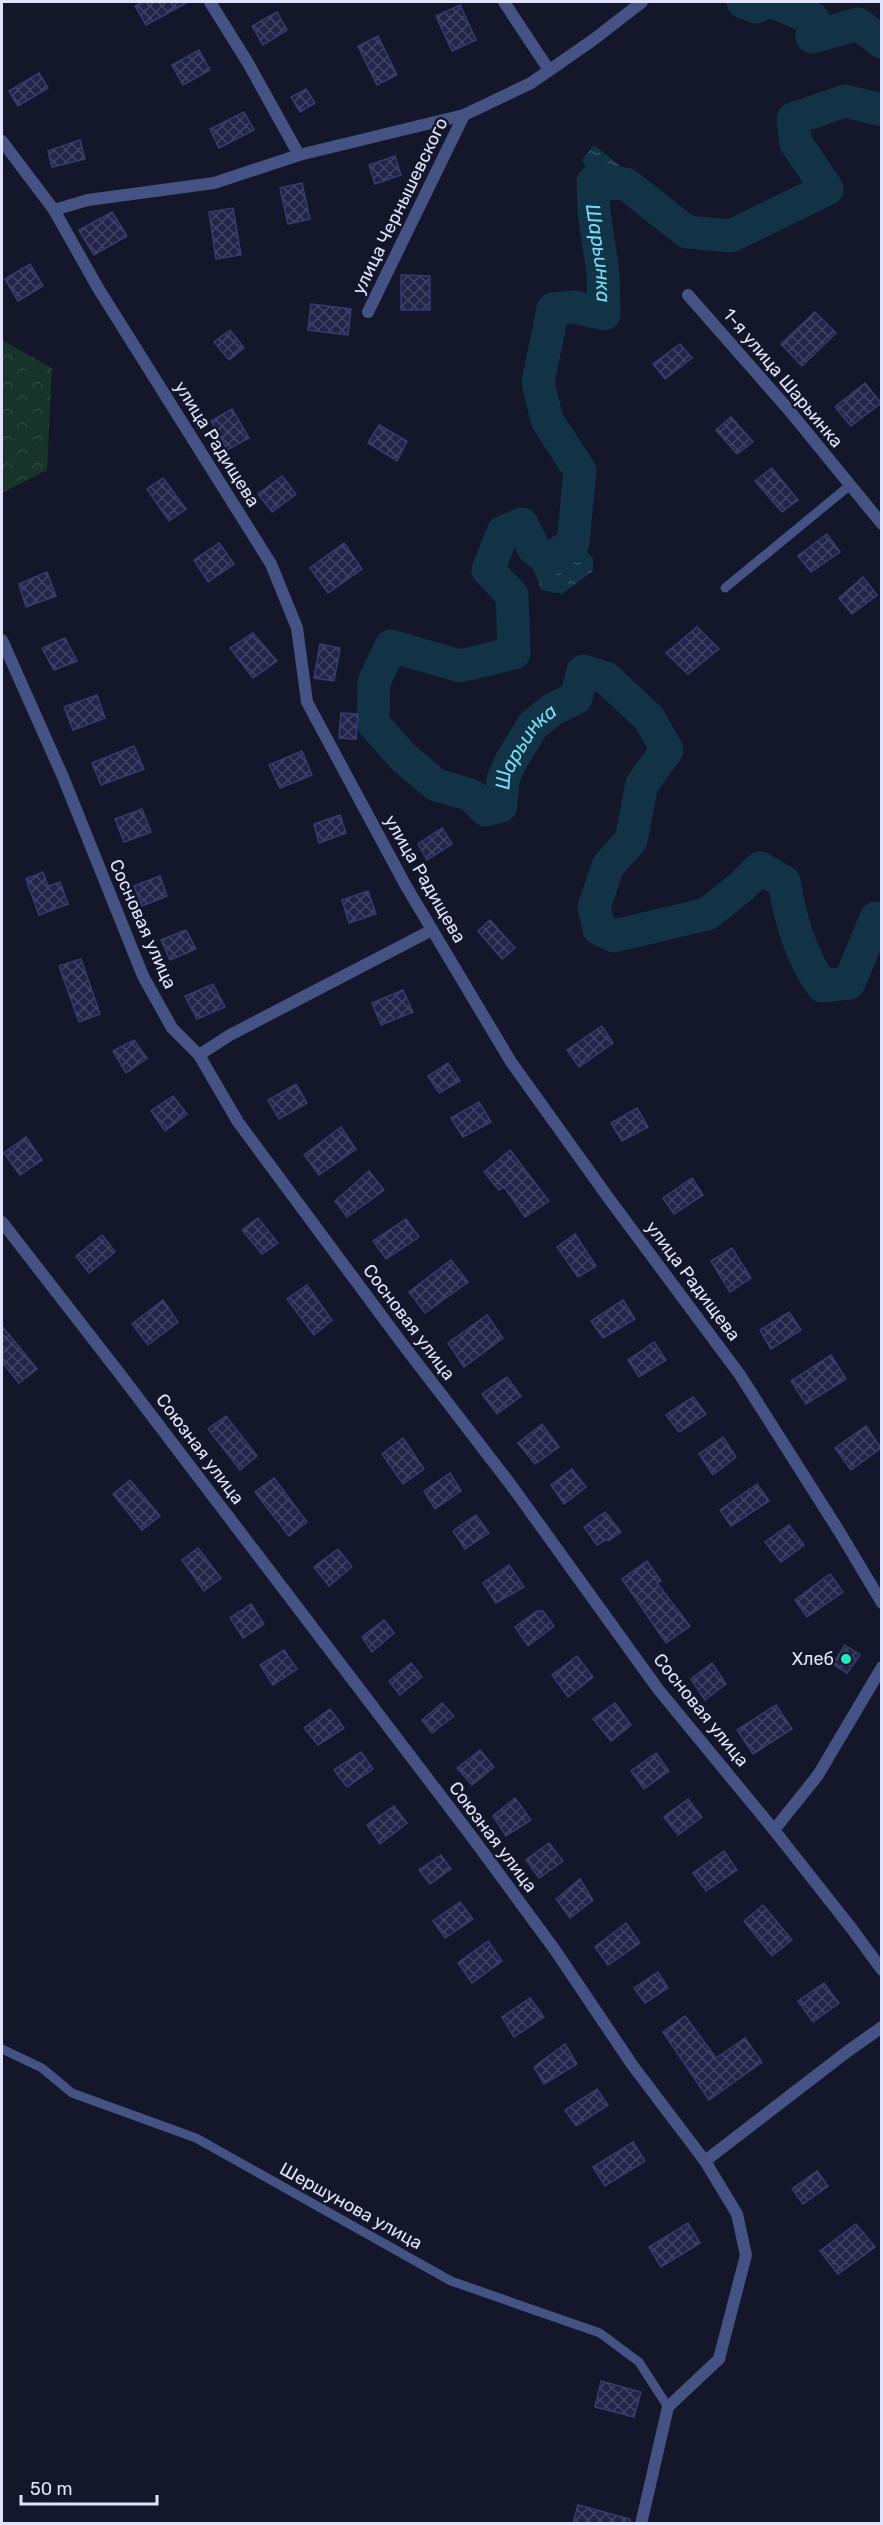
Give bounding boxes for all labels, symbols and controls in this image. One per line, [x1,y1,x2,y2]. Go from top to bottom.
street label: улица Чернышевского [348,114,452,298]
water label: Шарьинка [581,202,616,303]
street label: 1-я улица Шарьинка [718,304,848,452]
street label: улица Радищева [169,377,265,511]
water label: Шарьинка [490,699,562,790]
street label: улица Радищева [379,811,471,947]
street label: Сосновая улица [105,856,181,992]
street label: улица Радищева [641,1217,745,1345]
street label: Сосновая улица [358,1260,460,1384]
street label: Союзная улица [151,1389,249,1509]
place label: Хлеб [792,1648,834,1670]
street label: Сосновая улица [649,1649,753,1771]
marker: Хлеб [839,1652,853,1666]
street label: Союзная улица [444,1777,542,1897]
street label: Шершунова улица [276,2158,426,2254]
scale bar [21,2468,158,2506]
text: 50 m [30,2478,73,2500]

